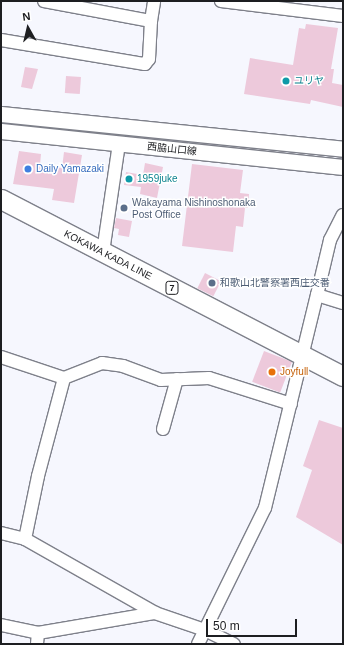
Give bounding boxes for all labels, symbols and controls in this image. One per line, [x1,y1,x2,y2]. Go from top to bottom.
north arrow [8,8,48,48]
text: N [22,10,31,23]
place label: ユリヤ [294,75,324,87]
marker: ユリヤ [281,76,291,86]
street label: 西脇山口線 [147,140,197,158]
place label: Daily Yamazaki [36,163,104,175]
marker: Daily Yamazaki [23,164,33,174]
place label: 1959juke [137,173,178,185]
marker: 1959juke [124,174,134,184]
place label: Wakayama Nishinoshonaka Post Office [132,196,256,220]
marker: Wakayama Nishinoshonaka Post Office [119,203,129,213]
street label: KOKAWA KADA LINE [62,227,154,283]
place label: 和歌山北警察署西庄交番 [220,277,330,289]
marker: 和歌山北警察署西庄交番 [207,278,217,288]
road number: 7 [165,281,179,295]
place label: Joyfull [280,366,308,378]
marker: Joyfull [267,367,277,377]
scale bar [208,611,299,637]
text: 50 m [213,619,240,633]

